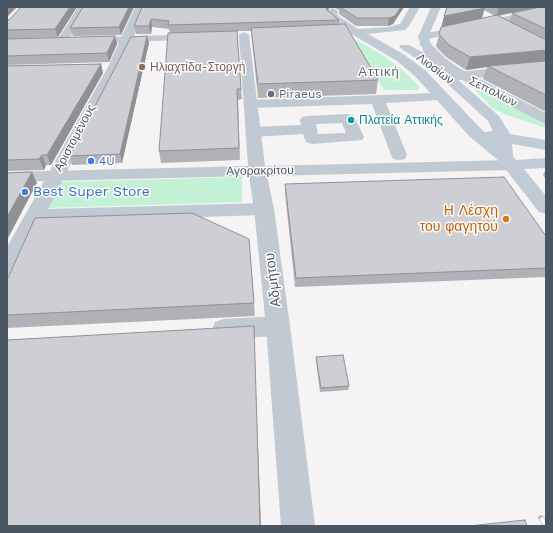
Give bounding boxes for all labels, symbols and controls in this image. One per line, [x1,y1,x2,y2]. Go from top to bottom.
street label: Λιοσίων [414,50,456,88]
place label: Ηλιαχτίδα-Στοργή [150,60,245,74]
marker: Ηλιαχτίδα-Στοργή [137,62,147,72]
district label: Αττική [358,64,400,80]
street label: Σεπολίων [467,74,519,110]
place label: Piraeus [279,87,322,101]
marker: Piraeus [266,89,276,99]
street label: Αριστομένους [51,102,99,174]
place label: Πλατεία Αττικής [359,113,443,127]
marker: Πλατεία Αττικής [346,115,356,125]
place label: 4U [99,154,115,168]
marker: 4U [86,156,96,166]
street label: Αγορακρίτου [226,163,294,179]
place label: Best Super Store [33,184,150,200]
marker: Best Super Store [20,187,30,197]
place label: Η Λέσχη του φαγητού [420,203,498,236]
marker: Η Λέσχη του φαγητού [501,214,511,224]
street label: Αδμήτου [261,252,285,308]

